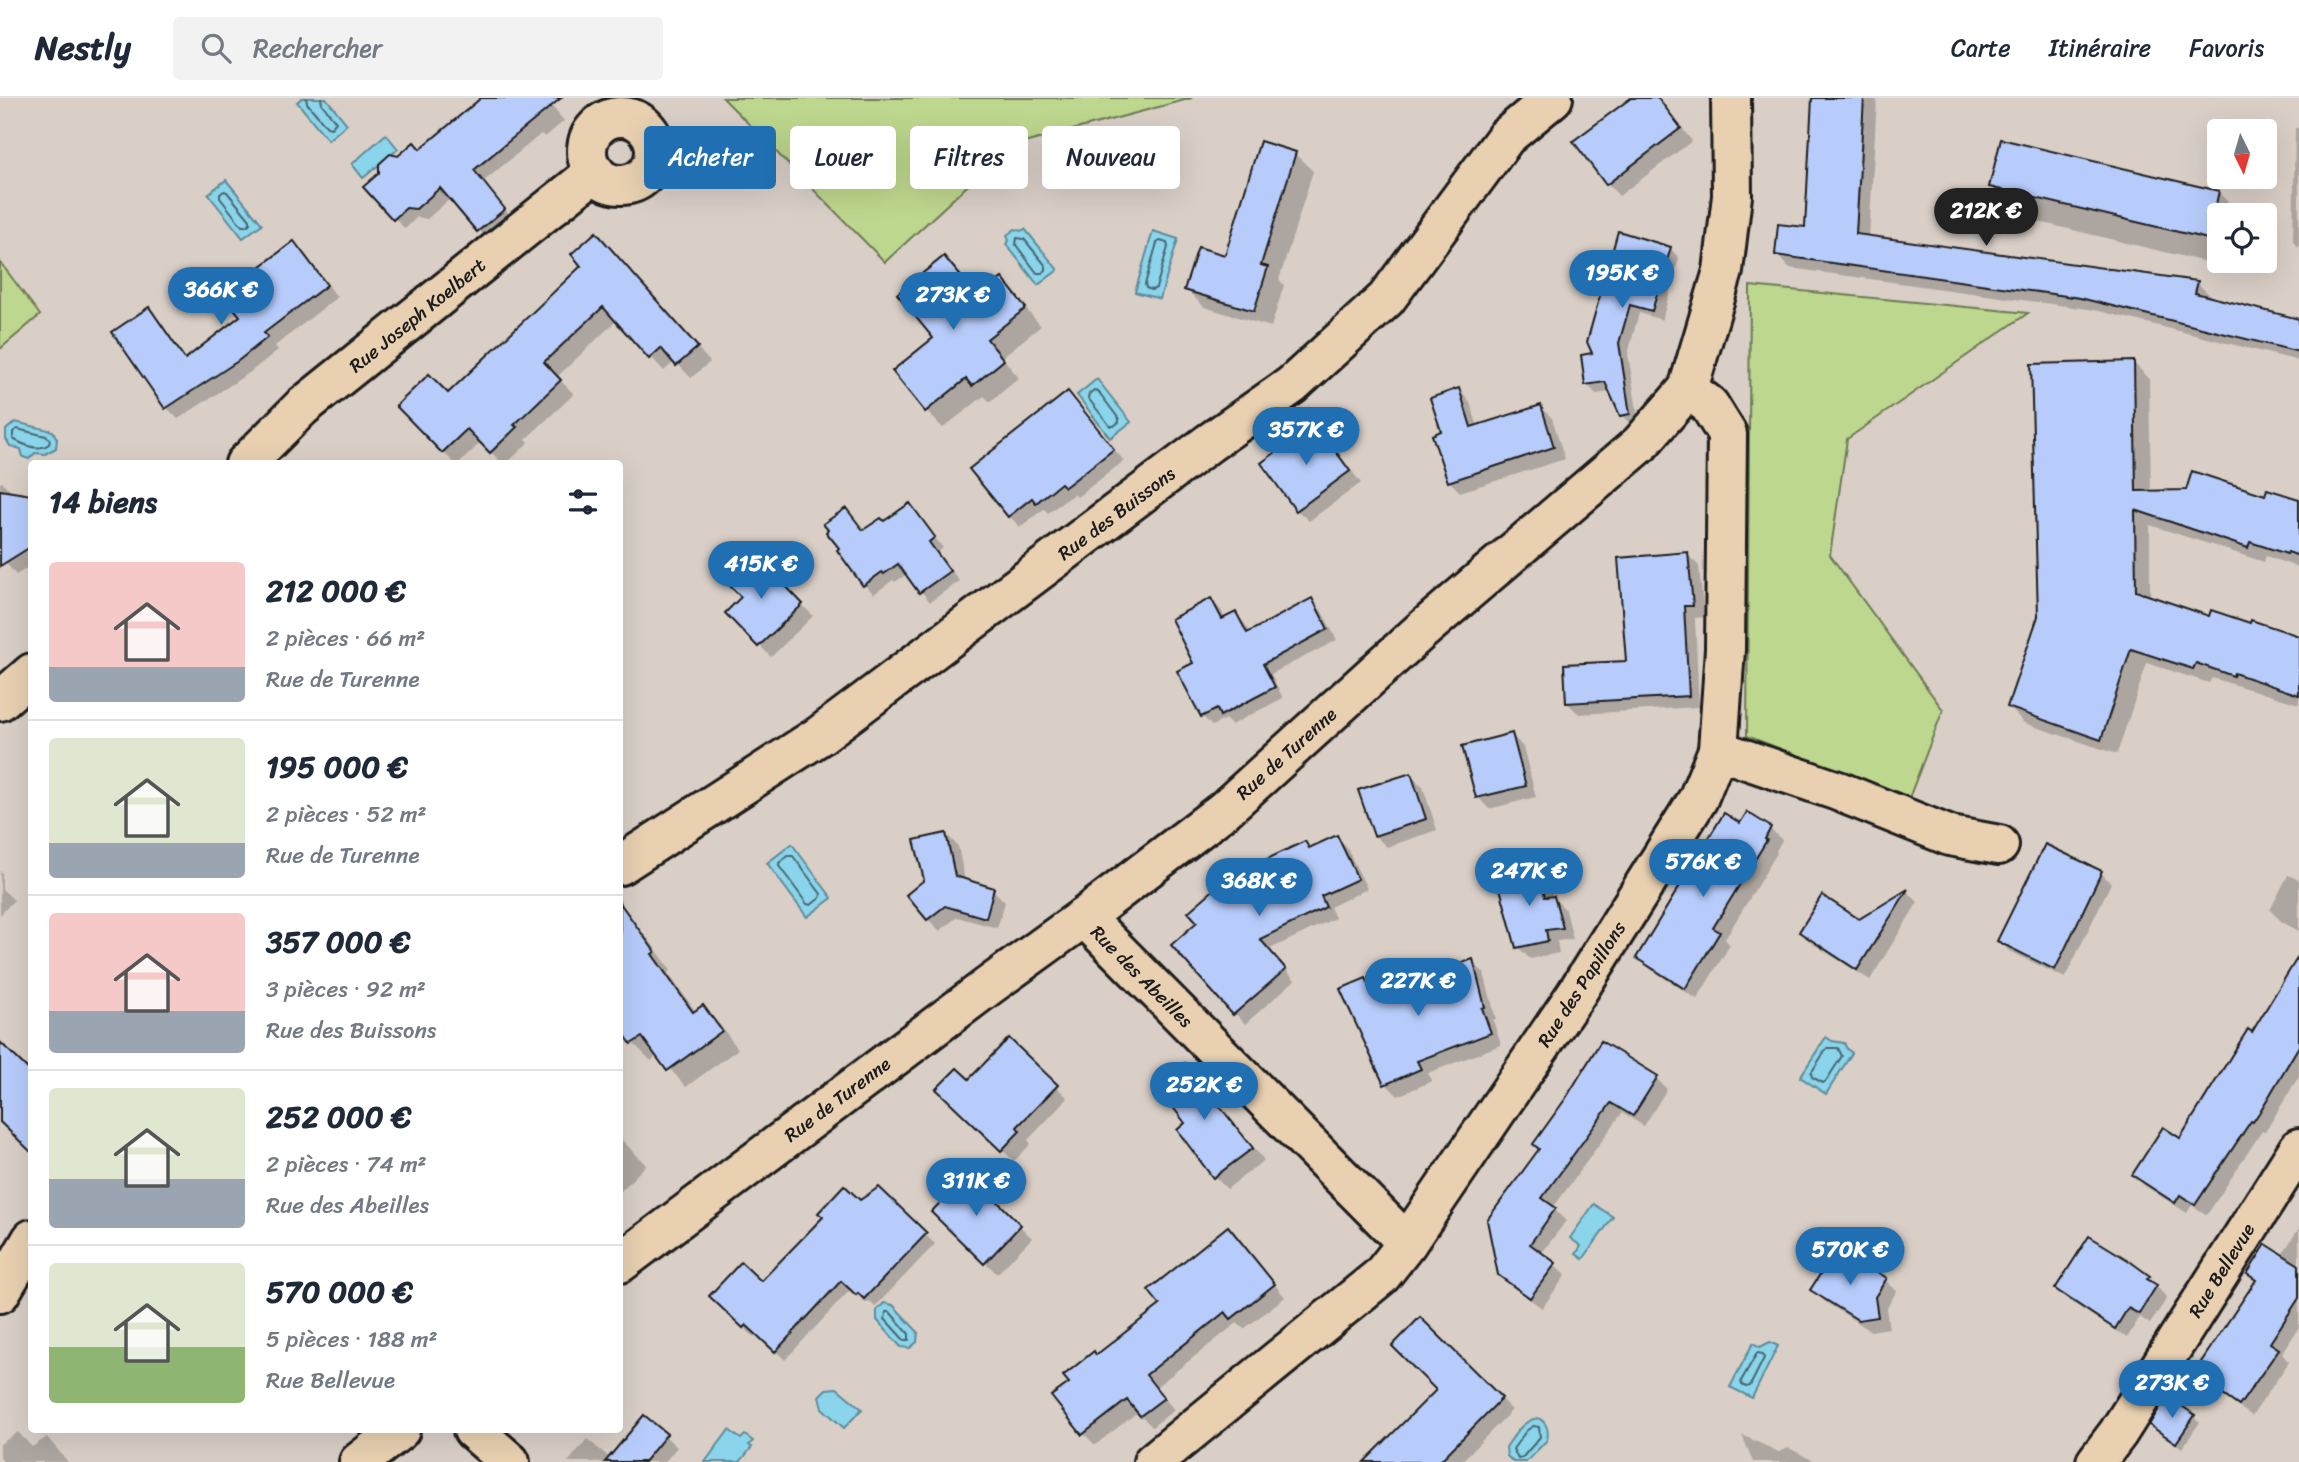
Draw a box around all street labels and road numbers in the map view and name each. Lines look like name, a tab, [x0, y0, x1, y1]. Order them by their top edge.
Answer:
street label: Rue Joseph Koelbert	[341, 249, 493, 381]
street label: Rue des Buissons	[1050, 458, 1183, 569]
street label: Rue de Turenne	[1228, 699, 1345, 808]
street label: Rue des Papillons	[1528, 914, 1635, 1054]
street label: Rue des Abeilles	[1082, 917, 1201, 1036]
street label: Rue de Turenne	[777, 1048, 898, 1151]
street label: Rue Bellevue	[2179, 1216, 2264, 1324]

